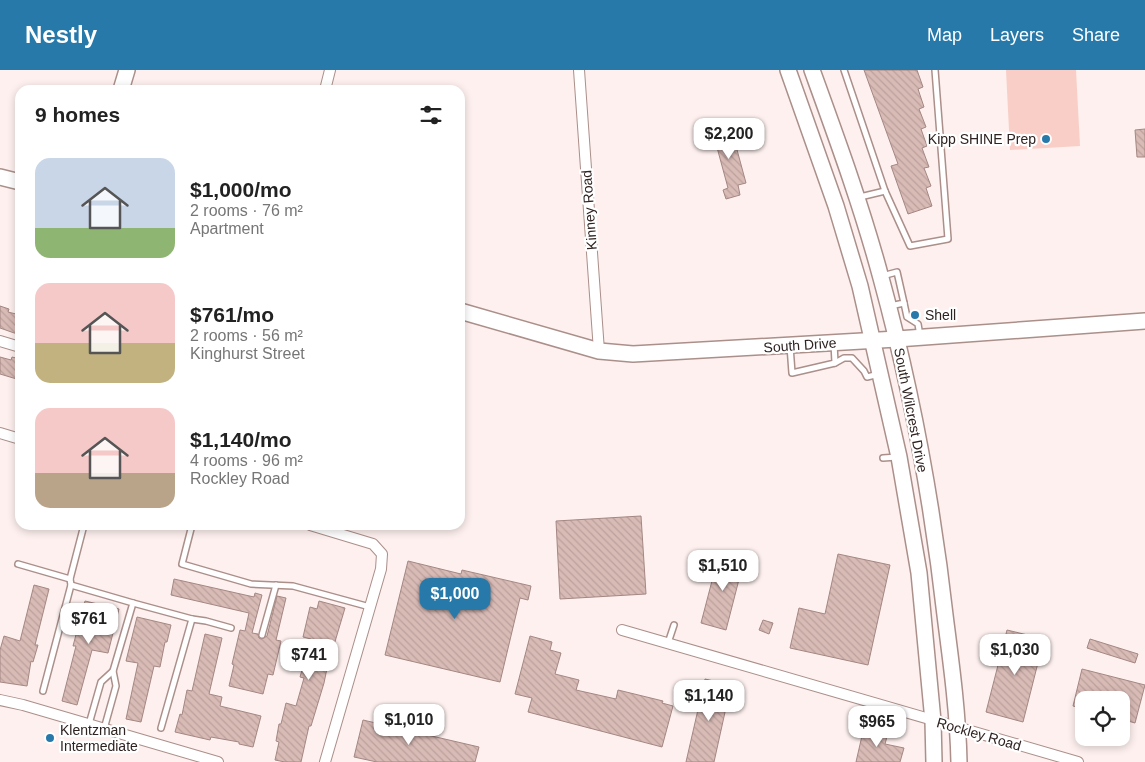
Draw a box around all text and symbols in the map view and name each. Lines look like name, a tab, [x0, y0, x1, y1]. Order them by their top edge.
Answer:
text: Nestly	[25, 21, 97, 48]
text: Map	[927, 25, 962, 45]
text: Layers	[990, 25, 1044, 45]
text: Share	[1072, 25, 1120, 45]
icon: filters	[417, 101, 445, 129]
text: 9 homes	[35, 103, 120, 126]
pin: $2,200	[688, 118, 770, 160]
text: $2,200	[705, 125, 753, 142]
place label: Kipp SHINE Prep	[928, 131, 1036, 147]
marker: Kipp SHINE Prep	[1040, 133, 1052, 145]
street label: Kinney Road	[578, 169, 600, 251]
icon: home	[75, 178, 135, 238]
text: $1,000/mo	[190, 178, 292, 201]
text: 2 rooms · 76 m²	[190, 202, 303, 219]
text: Apartment	[190, 220, 264, 237]
icon: home	[75, 303, 135, 363]
text: $761/mo	[190, 303, 274, 326]
place label: Shell	[925, 307, 956, 323]
marker: Shell	[909, 309, 921, 321]
text: 2 rooms · 56 m²	[190, 327, 303, 344]
street label: South Drive	[763, 334, 837, 356]
text: Kinghurst Street	[190, 345, 305, 362]
street label: South Wilcrest Drive	[891, 346, 931, 474]
icon: home	[75, 428, 135, 488]
text: $1,140/mo	[190, 428, 292, 451]
text: 4 rooms · 96 m²	[190, 452, 303, 469]
text: Rockley Road	[190, 470, 290, 487]
pin: $1,510	[682, 550, 764, 592]
text: $1,510	[699, 557, 747, 574]
pin: $1,000	[414, 578, 496, 620]
text: $1,000	[431, 585, 479, 602]
pin: $761	[59, 602, 119, 645]
text: $761	[71, 610, 107, 627]
pin: $1,030	[974, 634, 1056, 676]
pin: $741	[279, 638, 339, 681]
text: $1,030	[991, 641, 1039, 658]
text: $741	[291, 646, 327, 663]
pin: $1,140	[668, 680, 750, 722]
text: $1,140	[685, 687, 733, 704]
map controls	[1075, 691, 1130, 746]
button: locate	[1075, 691, 1130, 746]
pin: $1,010	[368, 704, 450, 746]
pin: $965	[847, 706, 907, 748]
text: $1,010	[385, 711, 433, 728]
text: $965	[859, 713, 895, 730]
street label: Rockley Road	[935, 714, 1023, 754]
place label: Klentzman Intermediate	[60, 722, 138, 754]
marker: Klentzman Intermediate	[44, 732, 56, 744]

